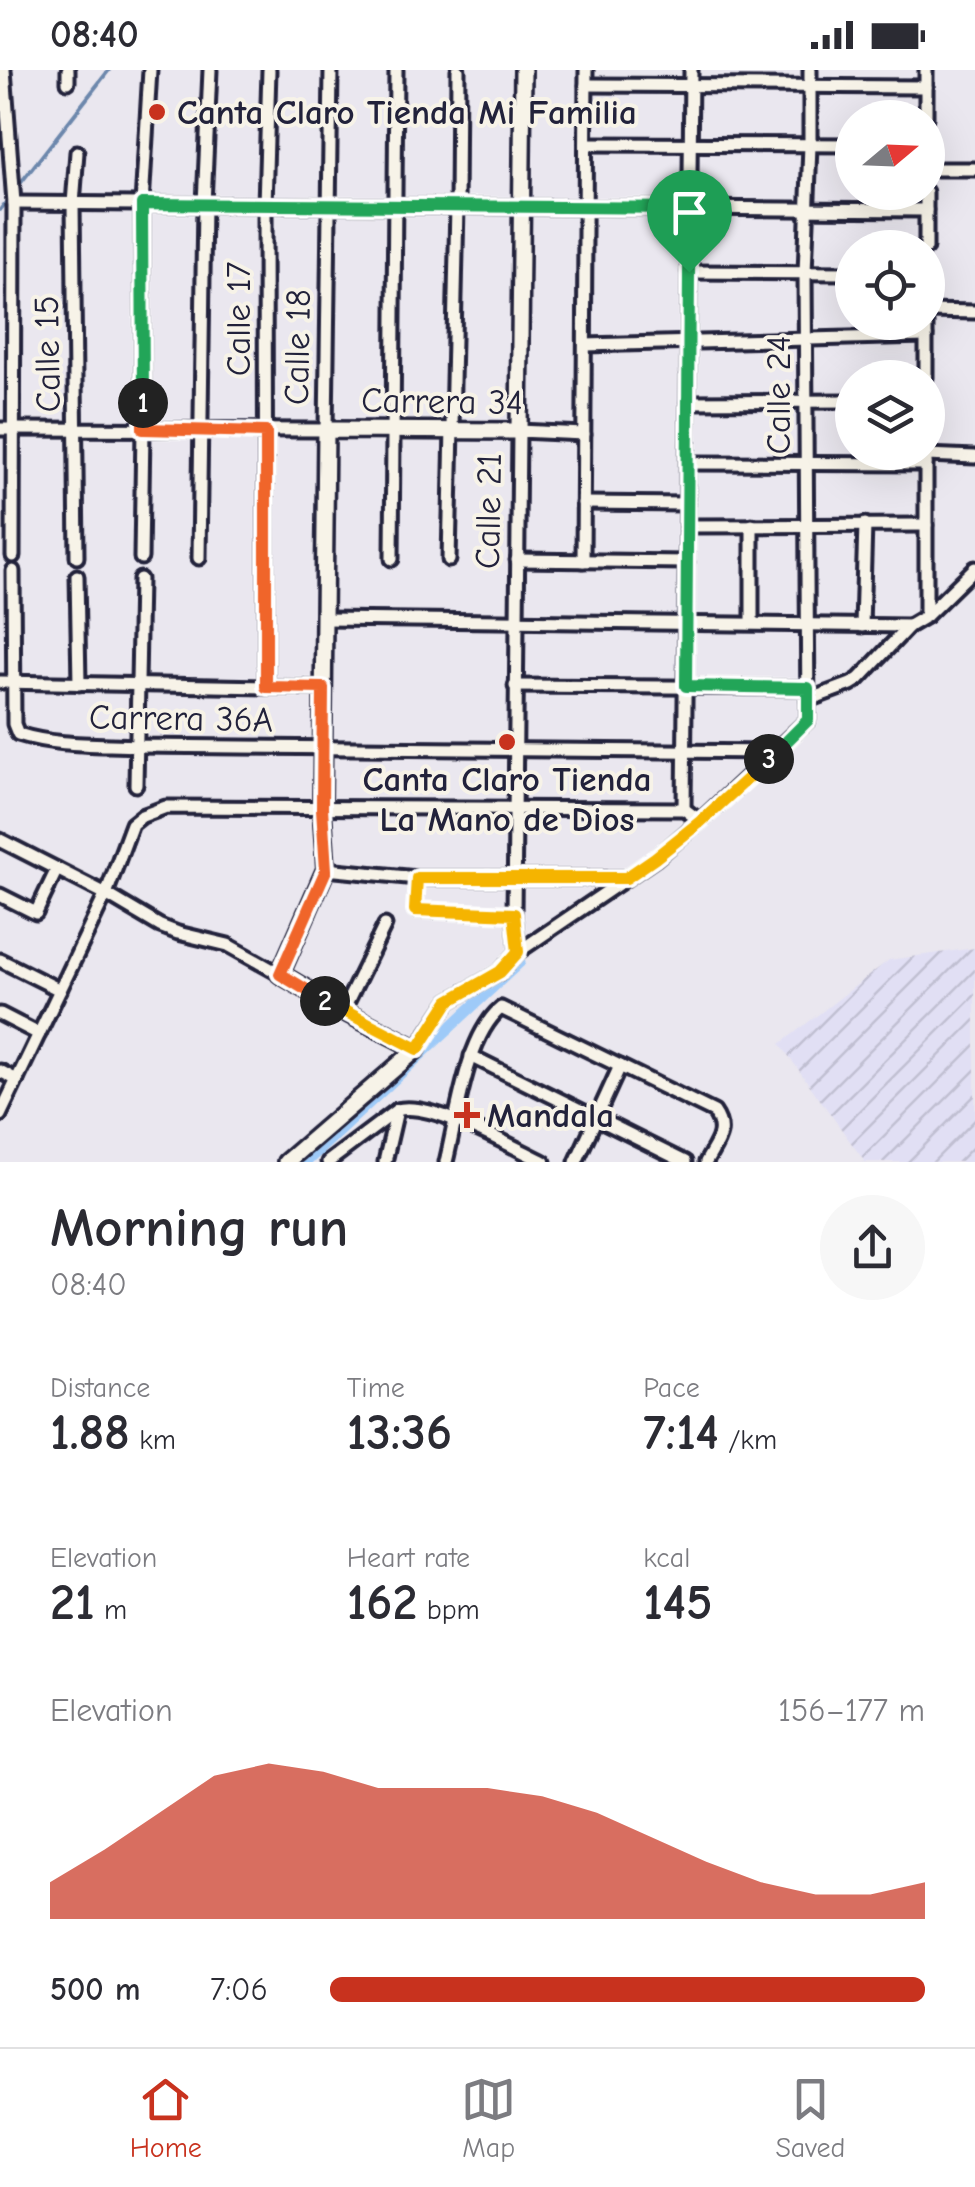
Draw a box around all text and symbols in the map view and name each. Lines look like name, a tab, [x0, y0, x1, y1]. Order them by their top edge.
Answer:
text: 08:40	[50, 13, 139, 57]
place label: Canta Claro Tienda Mi Familia	[177, 92, 637, 133]
north arrow	[835, 100, 945, 210]
map controls	[835, 100, 945, 470]
marker: Canta Claro Tienda Mi Familia	[146, 101, 168, 123]
pin	[647, 170, 732, 273]
icon: arrive	[662, 185, 717, 240]
button: locate	[835, 230, 945, 340]
street label: Calle 17	[218, 262, 259, 376]
street label: Calle 18	[276, 289, 319, 405]
street label: Calle 15	[26, 295, 69, 413]
street label: Calle 24	[758, 335, 799, 455]
button: layers	[835, 360, 945, 470]
pin: 1	[118, 378, 168, 428]
street label: Carrera 34	[361, 380, 523, 423]
text: 1	[137, 387, 149, 419]
street label: Calle 21	[467, 453, 510, 569]
street label: Carrera 36A	[89, 696, 273, 741]
marker: Canta Claro Tienda La Mano de Dios	[496, 731, 518, 753]
pin: 3	[744, 734, 794, 784]
text: 3	[762, 743, 776, 775]
place label: Canta Claro Tienda La Mano de Dios	[362, 759, 652, 840]
pin: 2	[300, 976, 350, 1026]
text: 2	[318, 985, 332, 1017]
place label: Mandala	[487, 1095, 614, 1136]
marker: Mandala	[456, 1104, 478, 1126]
button: share	[820, 1195, 925, 1300]
text: Morning run	[50, 1196, 348, 1260]
text: 08:40	[50, 1266, 127, 1303]
text: Distance	[50, 1372, 150, 1404]
text: Time	[347, 1372, 405, 1404]
text: Pace	[643, 1372, 700, 1404]
text: 1.88	[50, 1404, 130, 1462]
text: 13:36	[347, 1404, 452, 1462]
text: 7:14	[643, 1404, 719, 1462]
text: km	[130, 1424, 176, 1456]
text: /km	[719, 1424, 777, 1456]
text: Elevation	[50, 1542, 157, 1574]
text: Heart rate	[347, 1542, 470, 1574]
text: kcal	[643, 1542, 690, 1574]
text: 21	[50, 1574, 95, 1632]
text: 162	[347, 1574, 417, 1632]
text: 145	[643, 1574, 712, 1632]
text: m	[95, 1594, 127, 1626]
text: bpm	[417, 1594, 480, 1626]
text: Elevation	[50, 1692, 173, 1729]
text: 156–177 m	[778, 1692, 925, 1729]
text: 500 m	[50, 1971, 140, 2008]
text: 7:06	[210, 1971, 268, 2008]
tab: Home	[130, 2072, 202, 2164]
tab: Map	[461, 2072, 516, 2164]
tab: Saved	[775, 2072, 845, 2164]

